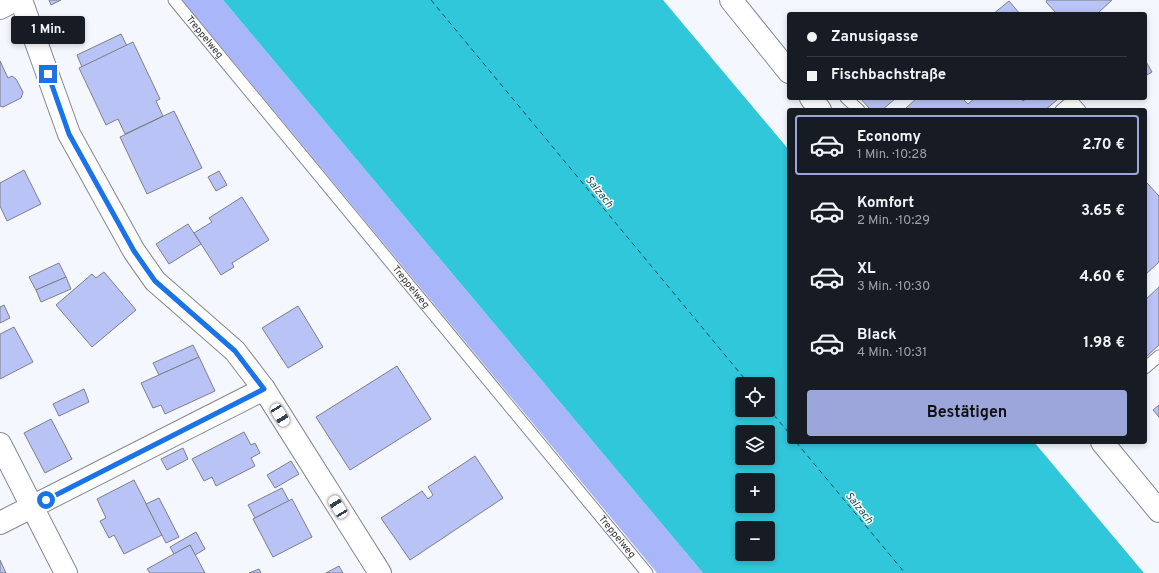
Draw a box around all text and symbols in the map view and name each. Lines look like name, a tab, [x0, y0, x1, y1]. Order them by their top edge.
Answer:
street label: Treppelweg	[183, 13, 226, 61]
callout: 1 Min.	[11, 16, 85, 44]
text: 1 Min.	[31, 22, 65, 38]
text: Zanusigasse	[831, 28, 918, 47]
route end	[39, 65, 57, 83]
text: Fischbachstraße	[831, 66, 946, 85]
icon: car	[809, 127, 845, 163]
text: Economy	[857, 128, 921, 147]
text: 2.70 €	[1082, 136, 1125, 155]
text: 1 Min. · 10:28	[857, 147, 927, 163]
water label: Salzach	[582, 173, 616, 211]
icon: car	[809, 193, 845, 229]
text: Komfort	[857, 194, 914, 213]
text: 3.65 €	[1081, 202, 1125, 221]
text: 2 Min. · 10:29	[857, 213, 930, 229]
icon: car	[809, 259, 845, 295]
text: XL	[857, 260, 875, 279]
street label: Treppelweg	[389, 263, 432, 311]
text: 4.60 €	[1079, 268, 1125, 287]
text: 3 Min. · 10:30	[857, 279, 930, 295]
icon: car	[809, 325, 845, 361]
text: Black	[857, 326, 897, 345]
text: 1.98 €	[1083, 334, 1125, 353]
text: 4 Min. · 10:31	[857, 345, 927, 361]
map controls	[735, 377, 775, 561]
button: locate	[735, 377, 775, 417]
button: Bestätigen	[807, 390, 1127, 436]
car	[269, 402, 291, 428]
button: layers	[735, 425, 775, 465]
button: +	[735, 473, 775, 513]
water label: Salzach	[842, 489, 876, 527]
route start	[37, 491, 55, 509]
car	[327, 494, 349, 520]
street label: Treppelweg	[596, 513, 639, 561]
button: −	[735, 521, 775, 561]

